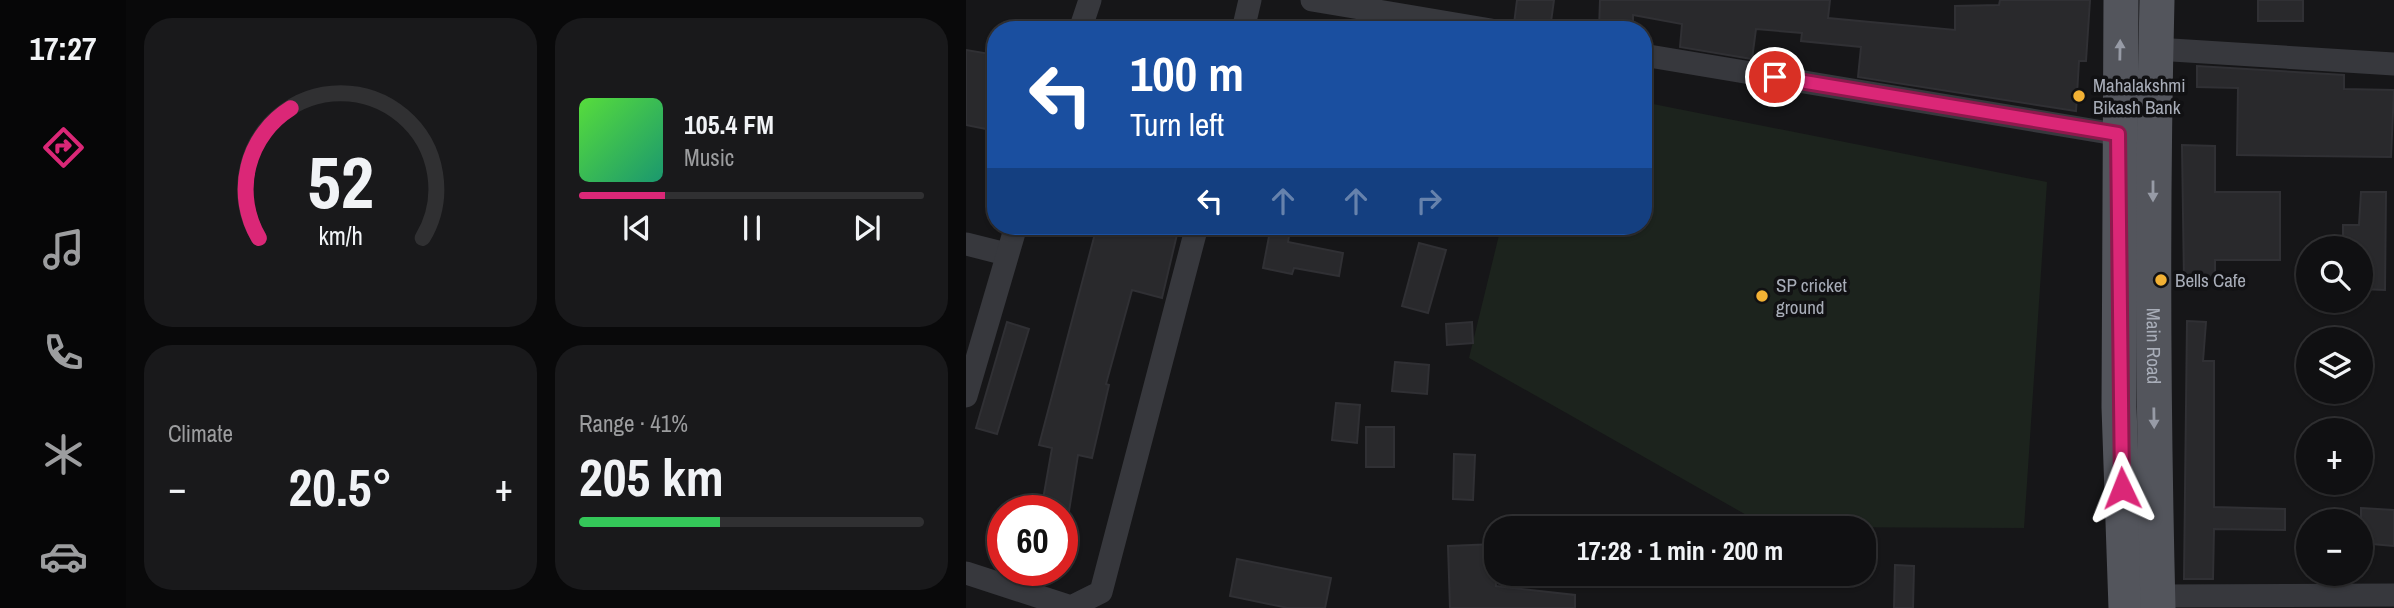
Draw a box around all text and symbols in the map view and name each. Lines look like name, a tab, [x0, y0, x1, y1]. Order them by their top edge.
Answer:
text: 17:27	[29, 27, 97, 70]
one-way arrow	[2115, 39, 2126, 61]
text: 100 m	[1130, 40, 1244, 106]
pin	[1745, 47, 1805, 107]
icon: left	[1015, 49, 1106, 140]
icon: arrive	[1756, 58, 1794, 96]
place label: Mahalakshmi Bikash Bank	[2093, 72, 2186, 120]
marker: Mahalakshmi Bikash Bank	[2071, 88, 2087, 104]
text: Turn left	[1130, 103, 1224, 146]
text: 105.4 FM	[684, 107, 774, 142]
icon: directions	[39, 123, 88, 172]
text: 52	[307, 134, 374, 232]
text: Music	[684, 142, 734, 173]
one-way arrow	[2147, 180, 2159, 202]
icon: left	[1191, 182, 1229, 220]
icon: ahead	[1264, 182, 1302, 220]
icon: ahead	[1337, 182, 1375, 220]
icon: right	[1410, 182, 1448, 220]
icon: previous	[618, 209, 656, 247]
icon: pause	[733, 209, 771, 247]
icon: next	[848, 209, 886, 247]
text: km/h	[318, 219, 363, 253]
icon: music	[39, 225, 88, 274]
map controls	[2296, 236, 2373, 586]
button: search	[2296, 236, 2373, 313]
place label: Bells Cafe	[2175, 267, 2246, 293]
place label: SP cricket ground	[1776, 272, 1847, 320]
marker: Bells Cafe	[2153, 272, 2169, 288]
marker: SP cricket ground	[1754, 288, 1770, 304]
street label: Main Road	[2141, 308, 2167, 384]
button: layers	[2296, 327, 2373, 404]
icon: phone	[39, 328, 88, 377]
one-way arrow	[2148, 407, 2160, 429]
text: Range · 41%	[579, 408, 688, 439]
text: Climate	[168, 418, 233, 449]
button: +	[2296, 418, 2373, 495]
icon: climate	[39, 430, 88, 479]
text: 205 km	[579, 442, 724, 512]
position arrow	[2085, 451, 2159, 525]
text: 20.5°	[289, 452, 392, 522]
text: −	[168, 462, 186, 513]
text: +	[495, 462, 513, 513]
speed limit sign: 60	[987, 495, 1078, 586]
button: −	[2296, 509, 2373, 586]
icon: car	[39, 532, 88, 581]
text: 17:28 · 1 min · 200 m	[1577, 533, 1783, 568]

